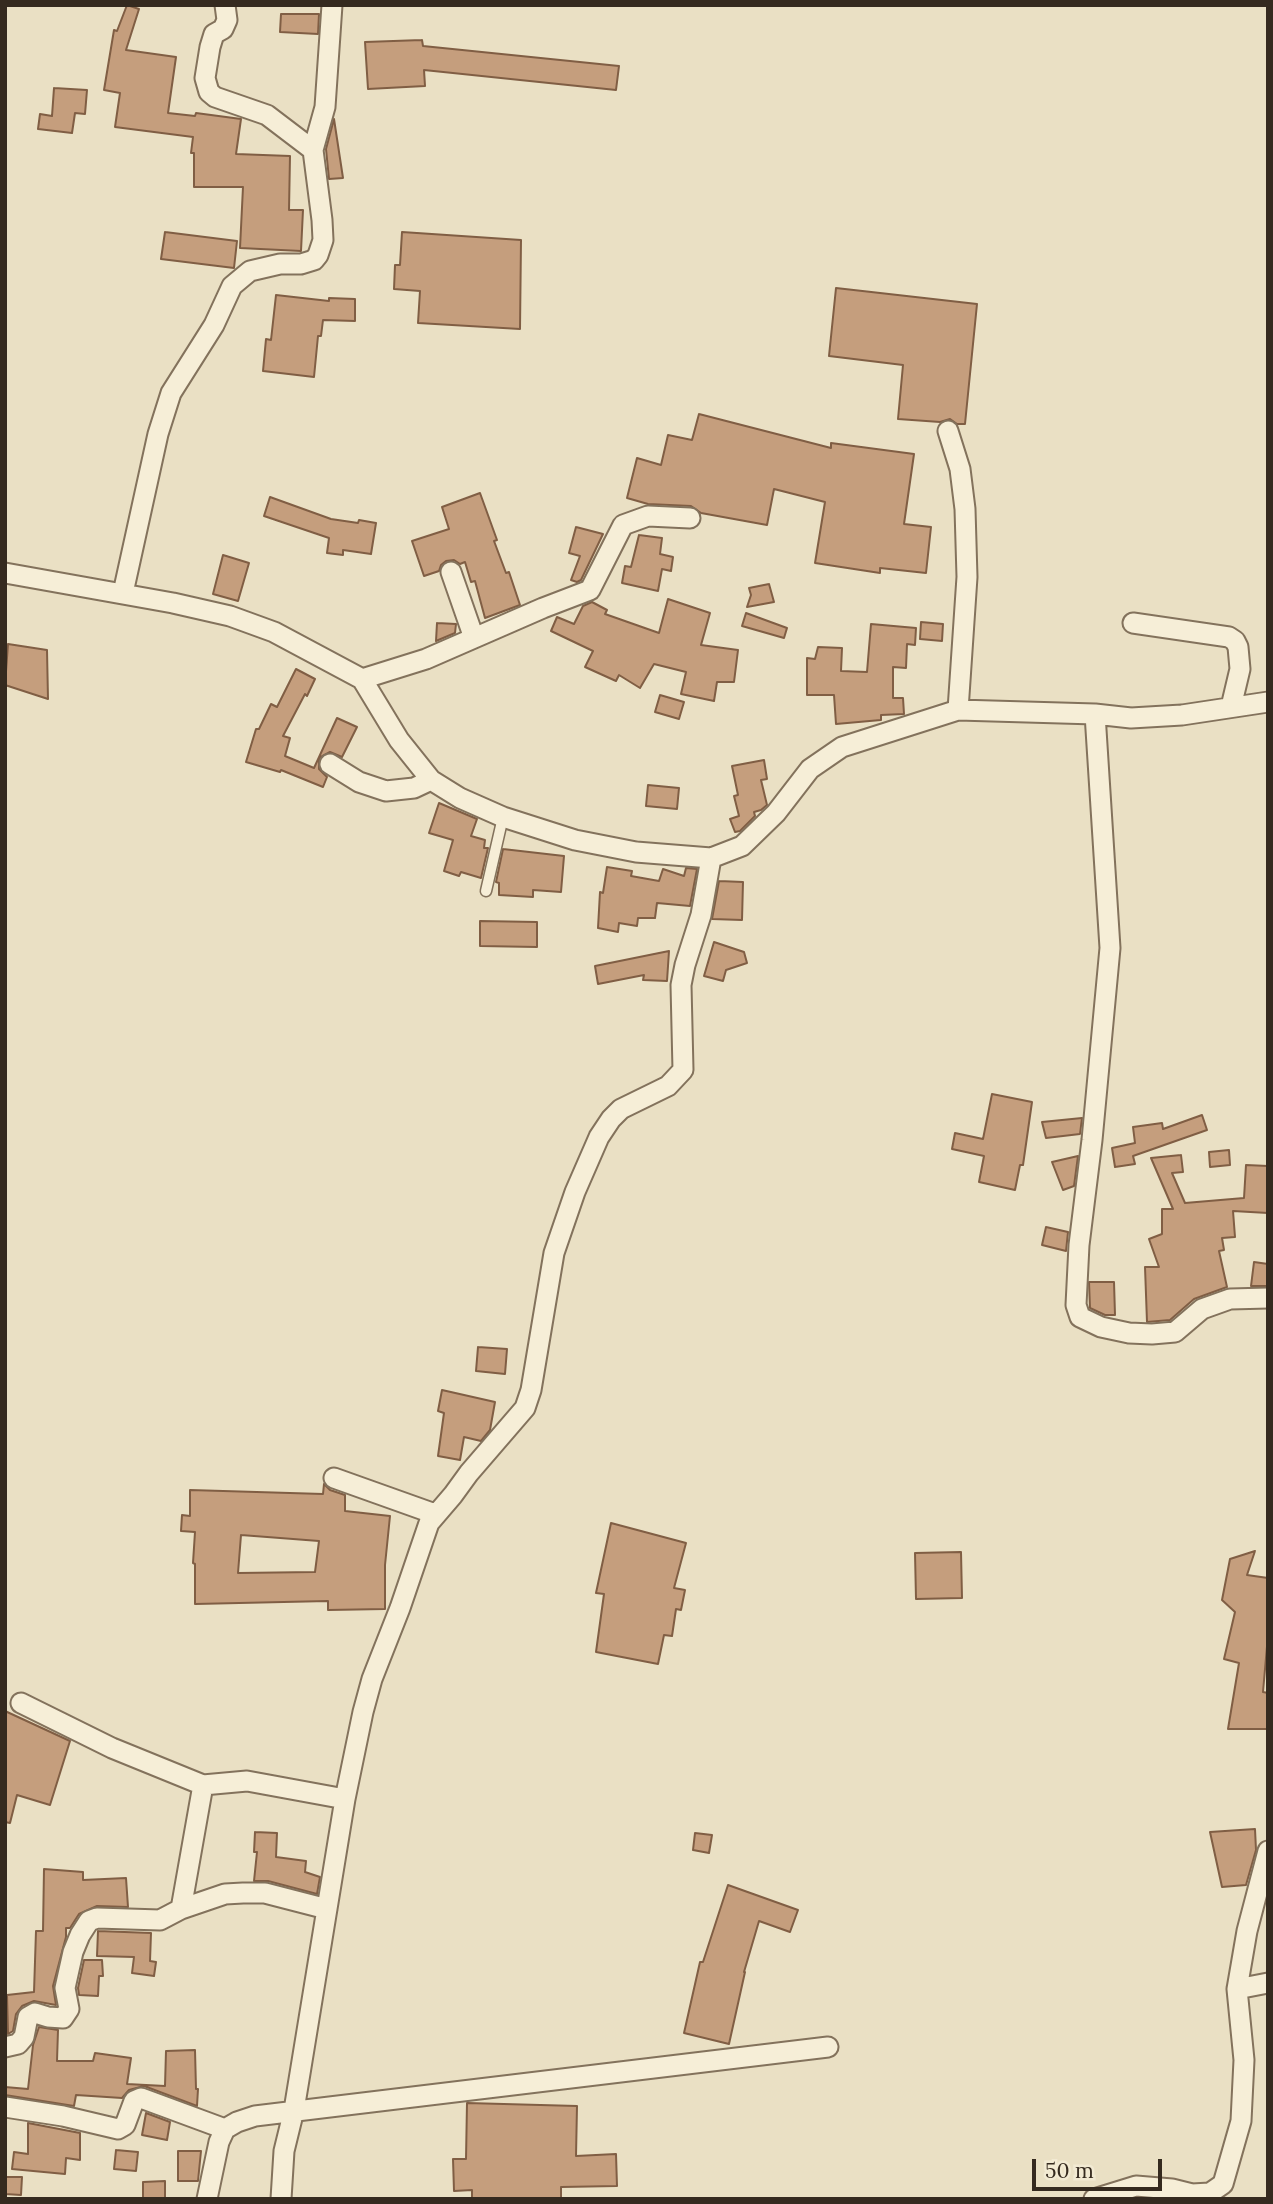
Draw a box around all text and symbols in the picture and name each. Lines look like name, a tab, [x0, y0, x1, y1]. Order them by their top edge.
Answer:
scale bar	[1035, 2144, 1164, 2188]
text: 50 m	[1045, 2157, 1094, 2184]

